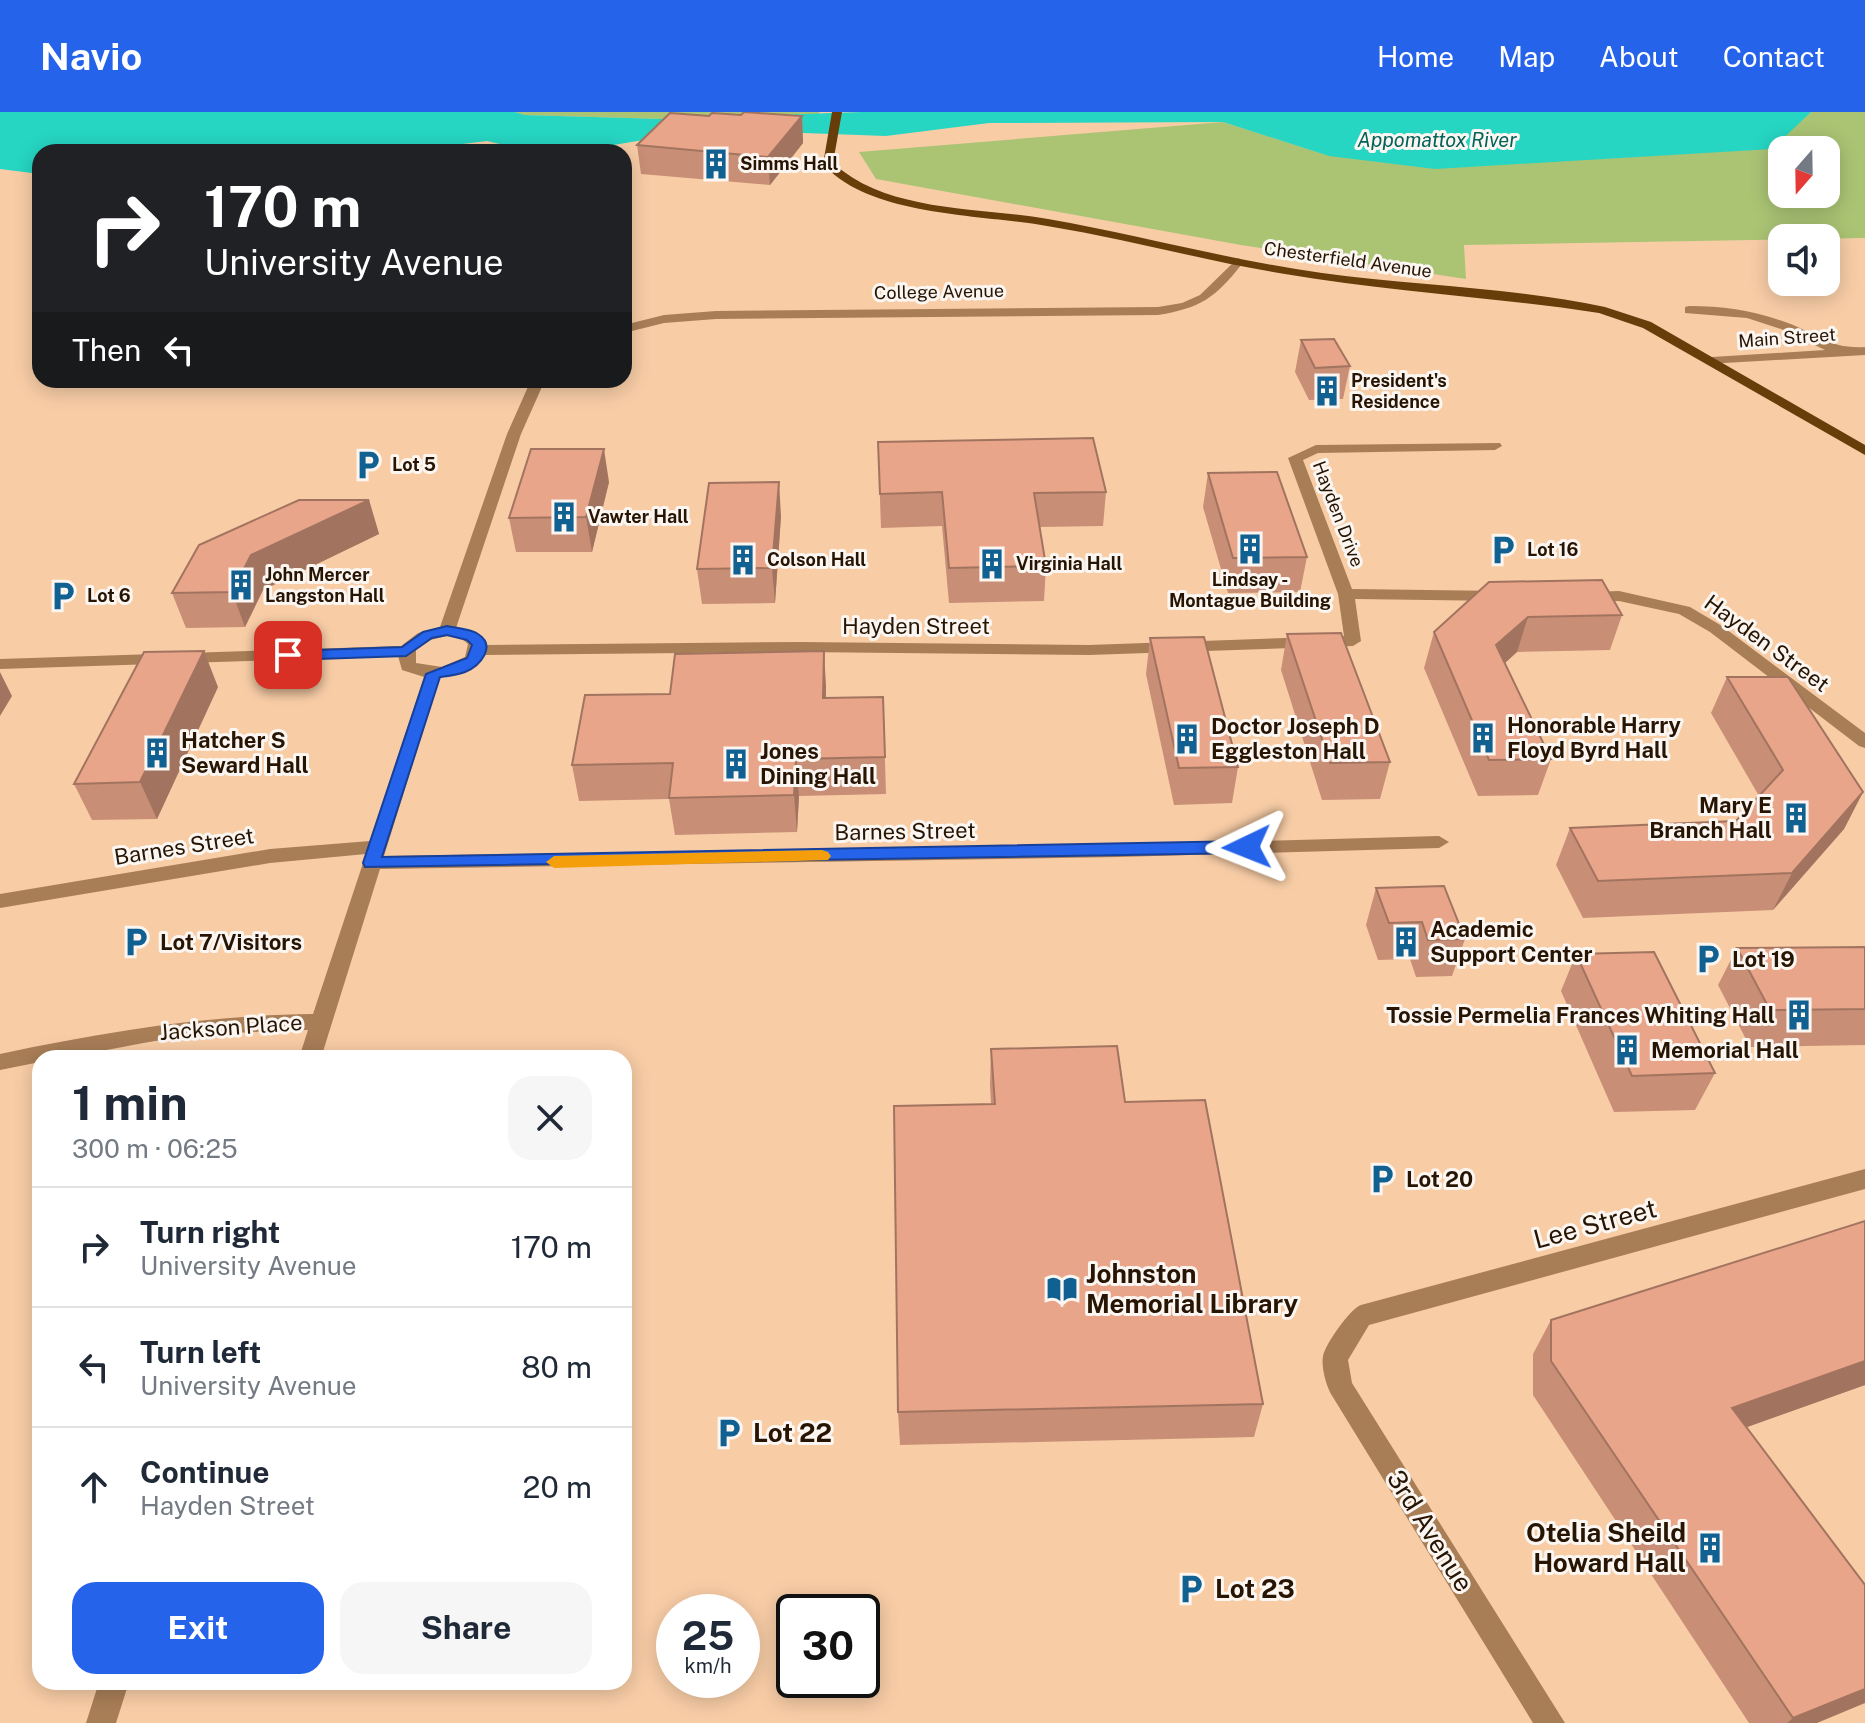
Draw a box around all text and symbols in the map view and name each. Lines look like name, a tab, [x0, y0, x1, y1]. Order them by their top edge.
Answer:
text: Navio	[40, 34, 142, 79]
text: Home	[1377, 40, 1454, 73]
text: Map	[1498, 40, 1555, 73]
text: About	[1599, 40, 1679, 73]
text: Contact	[1723, 40, 1825, 73]
water label: Appomattox River	[1357, 128, 1517, 152]
north arrow	[1768, 136, 1840, 208]
map controls	[1768, 136, 1840, 296]
building icon: Simms Hall	[699, 147, 733, 181]
place label: Simms Hall	[740, 153, 839, 174]
text: 170 m	[204, 174, 361, 240]
icon: right	[72, 176, 176, 280]
button: sound	[1768, 224, 1840, 296]
street label: Chesterfield Avenue	[1263, 237, 1433, 282]
text: University Avenue	[204, 241, 504, 283]
street label: College Avenue	[874, 280, 1004, 303]
street label: Main Street	[1737, 324, 1836, 351]
icon: left	[157, 328, 201, 372]
text: Then	[72, 332, 141, 368]
place label: President's Residence	[1351, 370, 1447, 412]
building icon: President's Residence	[1310, 374, 1344, 408]
parking icon: Lot 5	[351, 448, 385, 482]
place label: Lot 5	[392, 454, 436, 475]
street label: Hayden Drive	[1309, 458, 1368, 570]
building icon: Vawter Hall	[547, 500, 581, 534]
place label: Vawter Hall	[588, 506, 689, 527]
building icon: Lindsay - Montague Building	[1233, 532, 1267, 566]
parking icon: Lot 16	[1486, 533, 1520, 567]
place label: Lot 16	[1527, 539, 1579, 560]
building icon: Colson Hall	[726, 543, 760, 577]
building icon: Virginia Hall	[975, 547, 1009, 581]
place label: Colson Hall	[767, 549, 866, 570]
place label: Virginia Hall	[1016, 553, 1122, 574]
place label: John Mercer Langston Hall	[265, 564, 385, 606]
building icon: John Mercer Langston Hall	[224, 568, 258, 602]
place label: Lindsay - Montague Building	[1169, 569, 1331, 611]
parking icon: Lot 6	[46, 579, 80, 613]
place label: Lot 6	[87, 585, 131, 606]
street label: Hayden Street	[1699, 589, 1835, 697]
street label: Hayden Street	[842, 613, 990, 639]
pin	[254, 621, 322, 689]
icon: arrive	[266, 633, 310, 677]
place label: Honorable Harry Floyd Byrd Hall	[1507, 712, 1682, 763]
place label: Doctor Joseph D Eggleston Hall	[1211, 713, 1380, 764]
building icon: Honorable Harry Floyd Byrd Hall	[1466, 721, 1500, 755]
building icon: Doctor Joseph D Eggleston Hall	[1170, 722, 1204, 756]
place label: Hatcher S Seward Hall	[181, 727, 309, 778]
building icon: Hatcher S Seward Hall	[140, 736, 174, 770]
place label: Jones Dining Hall	[760, 738, 876, 789]
building icon: Jones Dining Hall	[719, 747, 753, 781]
place label: Mary E Branch Hall	[1649, 792, 1772, 843]
building icon: Mary E Branch Hall	[1779, 801, 1813, 835]
position arrow	[1205, 805, 1289, 889]
street label: Barnes Street	[834, 817, 976, 845]
street label: Barnes Street	[112, 822, 256, 870]
place label: Academic Support Center	[1430, 916, 1593, 967]
parking icon: Lot 7/Visitors	[119, 925, 153, 959]
building icon: Academic Support Center	[1389, 925, 1423, 959]
place label: Lot 7/Visitors	[160, 929, 302, 955]
parking icon: Lot 19	[1691, 942, 1725, 976]
place label: Lot 19	[1732, 946, 1795, 972]
building icon: Tossie Permelia Frances Whiting Hall	[1782, 998, 1816, 1032]
place label: Tossie Permelia Frances Whiting Hall	[1386, 1002, 1775, 1028]
street label: Jackson Place	[159, 1009, 303, 1045]
building icon: Memorial Hall	[1610, 1033, 1644, 1067]
place label: Memorial Hall	[1651, 1037, 1799, 1063]
text: 1 min	[72, 1074, 188, 1131]
button: close	[508, 1076, 592, 1160]
text: 300 m · 06:25	[72, 1133, 238, 1164]
parking icon: Lot 20	[1365, 1162, 1399, 1196]
place label: Lot 20	[1406, 1166, 1473, 1192]
street label: Lee Street	[1530, 1192, 1660, 1255]
text: Turn right	[140, 1214, 280, 1250]
icon: right	[72, 1225, 116, 1269]
text: 170 m	[511, 1229, 592, 1265]
text: University Avenue	[140, 1250, 356, 1281]
place label: Johnston Memorial Library	[1086, 1258, 1299, 1319]
library icon: Johnston Memorial Library	[1045, 1272, 1079, 1306]
text: Turn left	[140, 1334, 261, 1370]
icon: left	[72, 1345, 116, 1389]
text: 80 m	[521, 1349, 592, 1385]
text: University Avenue	[140, 1370, 356, 1401]
parking icon: Lot 22	[712, 1416, 746, 1450]
place label: Lot 22	[753, 1417, 832, 1448]
text: Continue	[140, 1454, 270, 1490]
street label: 3rd Avenue	[1381, 1464, 1480, 1597]
icon: ahead	[72, 1465, 116, 1509]
text: 20 m	[523, 1469, 592, 1505]
text: Hayden Street	[140, 1490, 315, 1521]
place label: Otelia Sheild Howard Hall	[1526, 1517, 1686, 1578]
building icon: Otelia Sheild Howard Hall	[1693, 1531, 1727, 1565]
parking icon: Lot 23	[1174, 1572, 1208, 1606]
place label: Lot 23	[1215, 1573, 1295, 1604]
button: Exit	[72, 1582, 324, 1674]
button: Share	[340, 1582, 592, 1674]
speed limit sign: 30	[776, 1594, 880, 1698]
text: 25	[682, 1612, 734, 1659]
text: km/h	[684, 1654, 732, 1678]

